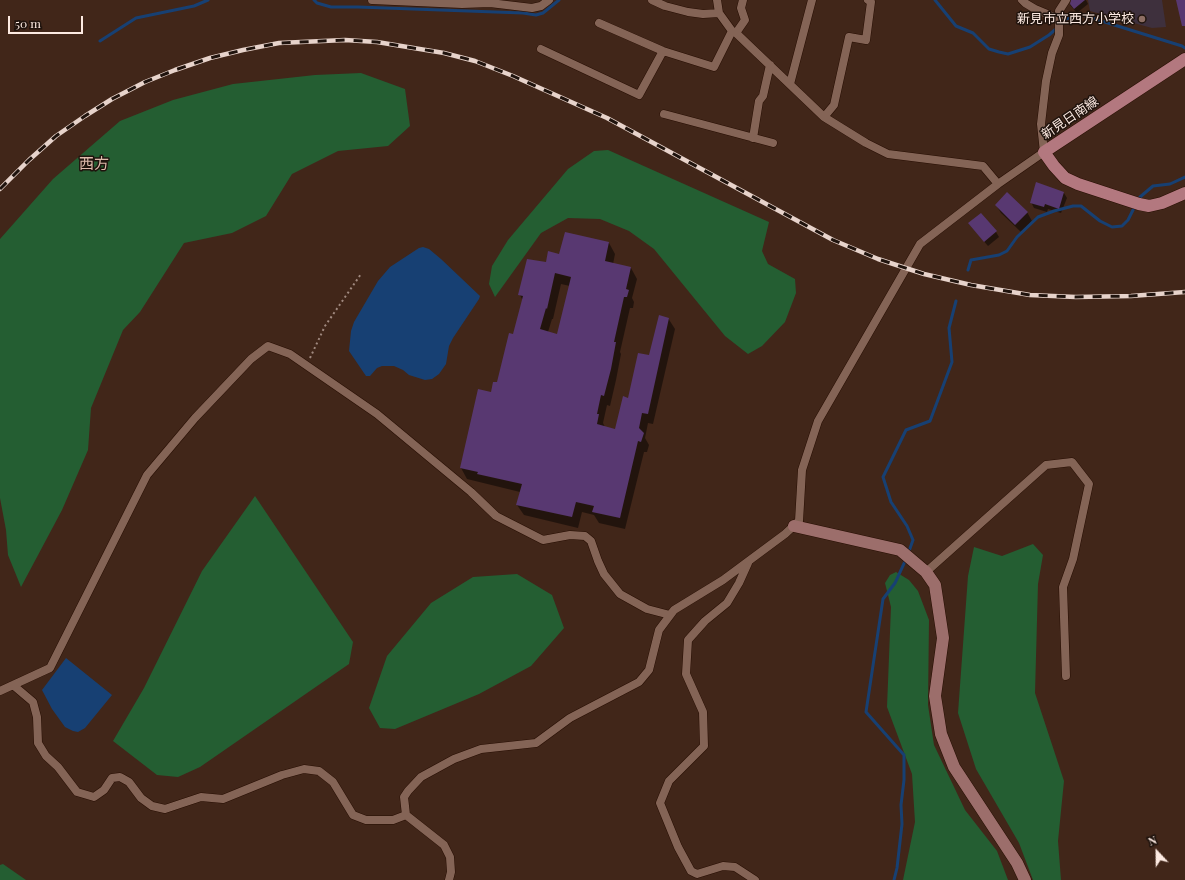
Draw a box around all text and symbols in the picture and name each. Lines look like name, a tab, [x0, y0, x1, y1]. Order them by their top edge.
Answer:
scale bar	[10, 8, 85, 34]
place label: 新見市立西方小学校	[1017, 11, 1134, 27]
marker: 新見市立西方小学校	[1137, 14, 1147, 24]
text: 50 m	[15, 15, 41, 31]
street label: 新見日南線	[1039, 93, 1101, 143]
district label: 西方	[79, 155, 109, 173]
north arrow	[1137, 832, 1177, 872]
text: N	[1146, 832, 1159, 849]

